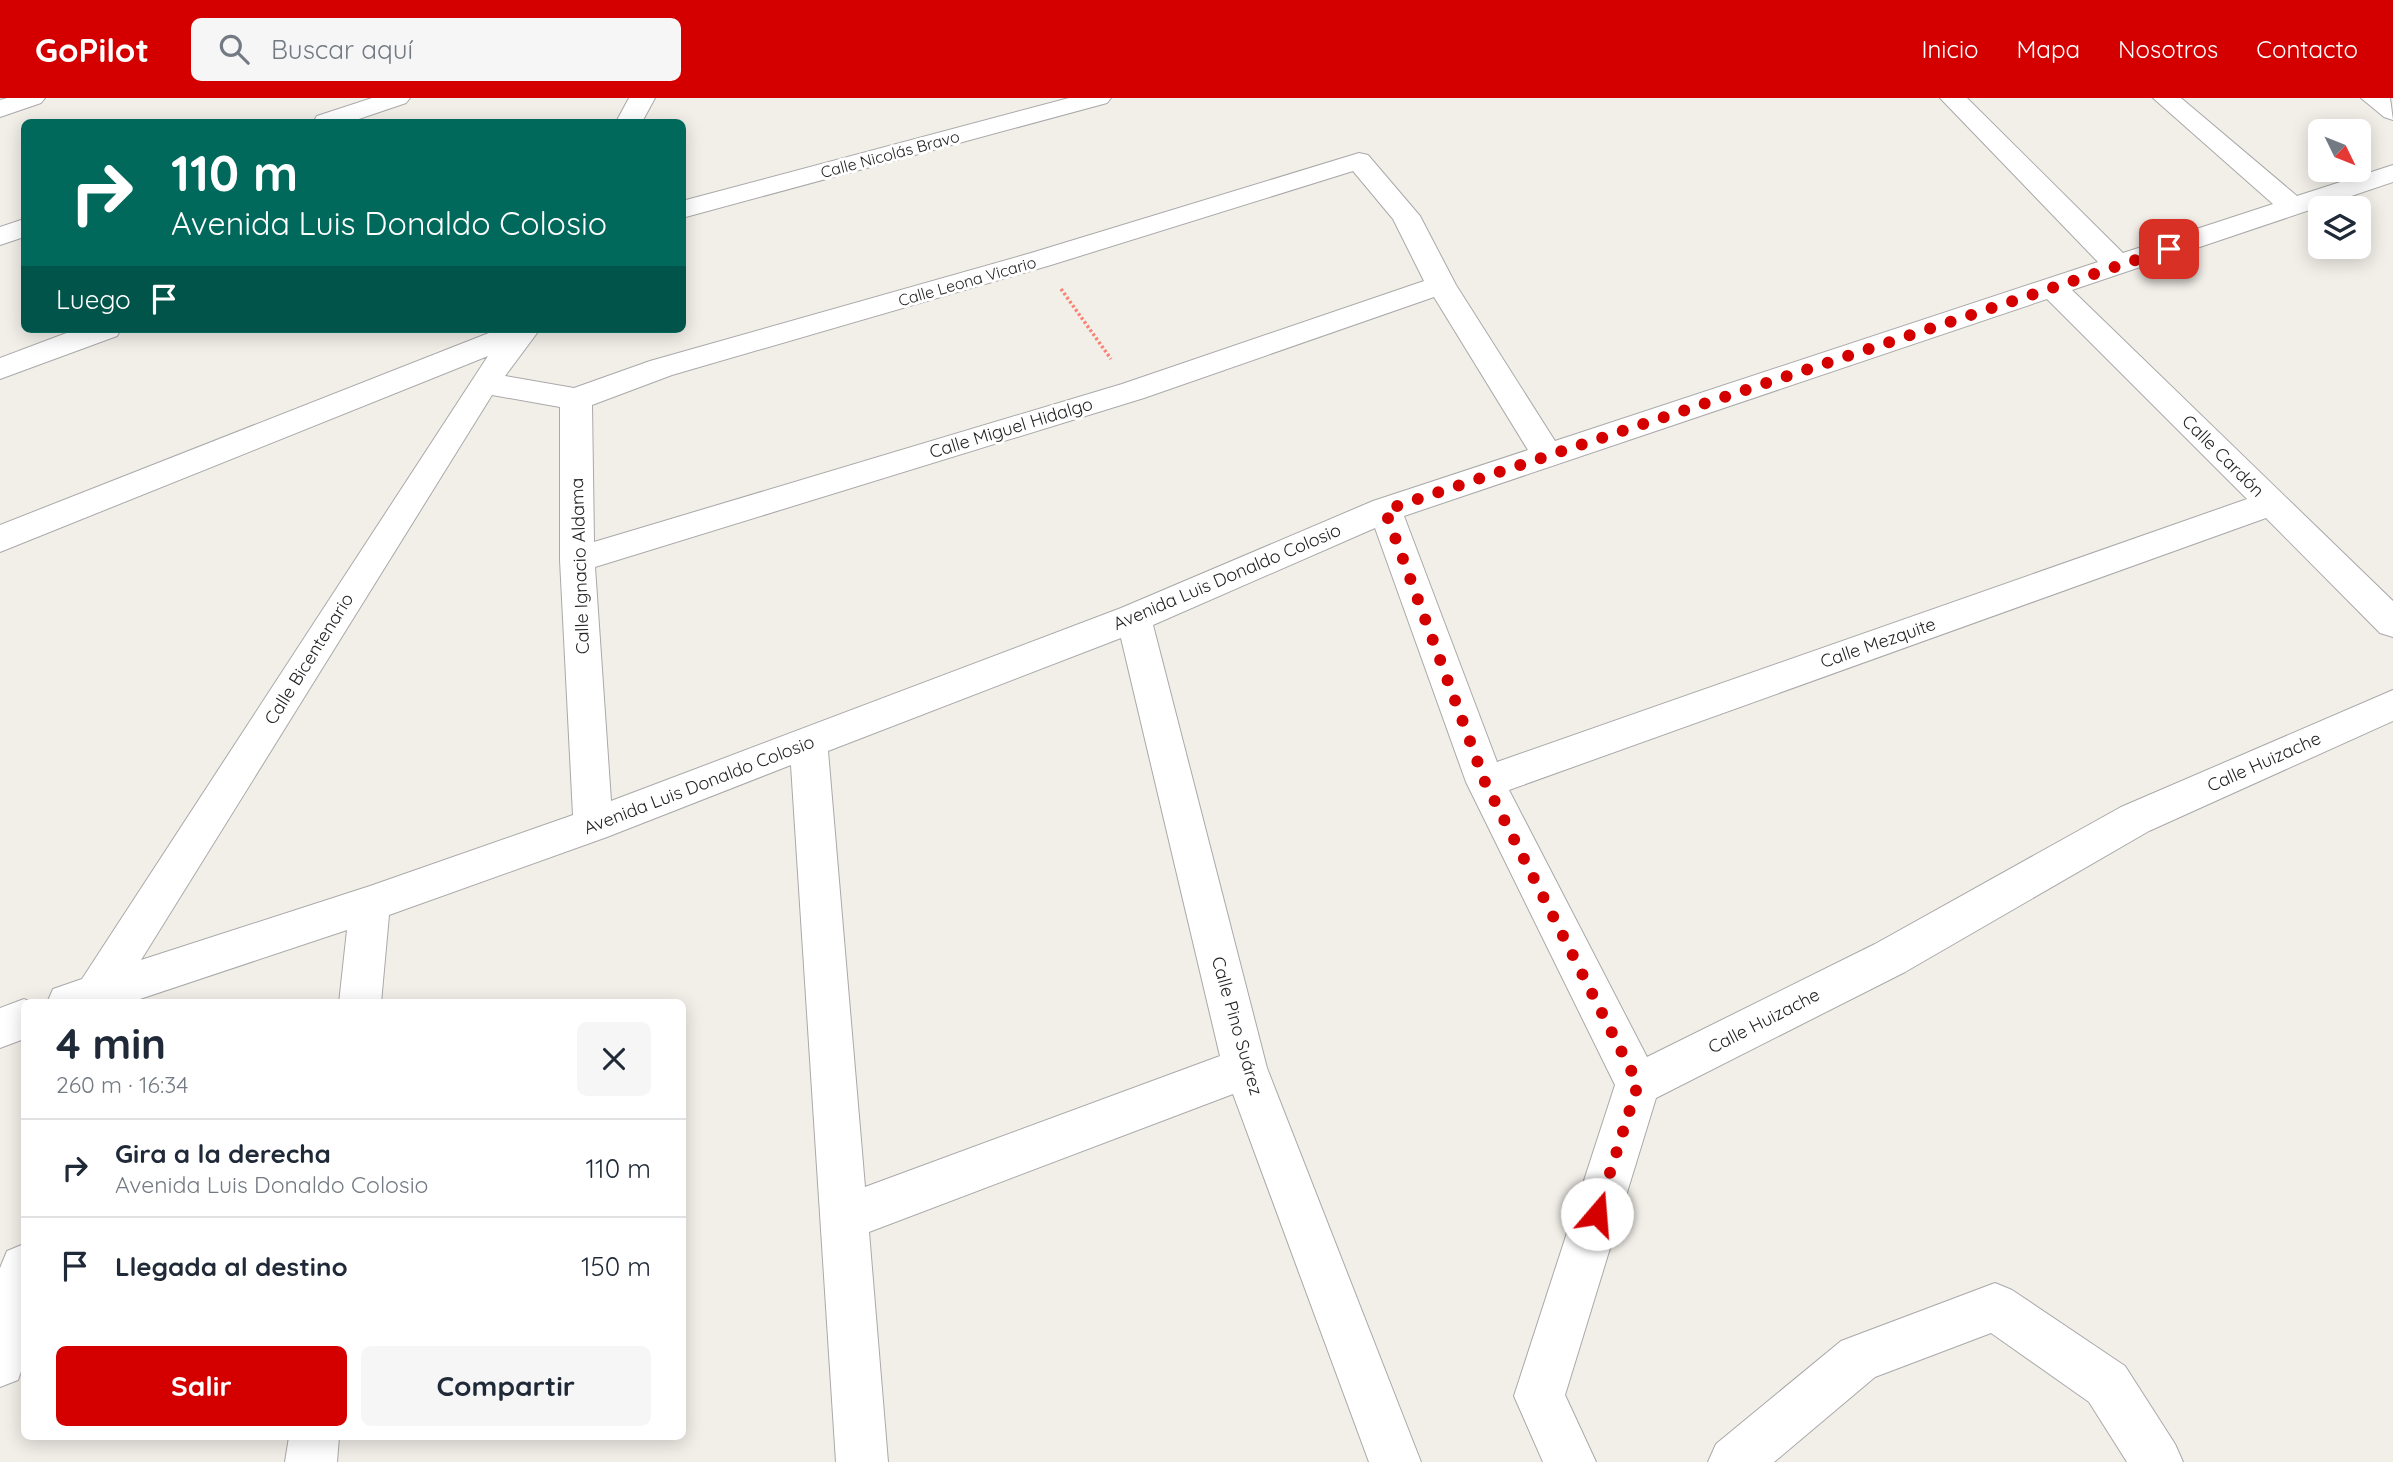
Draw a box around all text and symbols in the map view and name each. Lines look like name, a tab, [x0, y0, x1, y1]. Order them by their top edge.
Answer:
search box	[191, 18, 681, 81]
text: GoPilot	[35, 29, 149, 70]
icon: search	[215, 30, 253, 68]
text: Buscar aquí	[271, 33, 413, 66]
text: Inicio	[1921, 34, 1979, 64]
text: Mapa	[2017, 34, 2080, 64]
text: Nosotros	[2118, 34, 2218, 64]
text: Contacto	[2256, 34, 2358, 64]
north arrow	[2308, 119, 2371, 182]
map controls	[2308, 119, 2371, 259]
street label: Calle Nicolás Bravo	[818, 126, 962, 182]
text: 110 m	[171, 142, 298, 203]
icon: right	[56, 147, 147, 238]
button: layers	[2308, 196, 2371, 259]
text: Avenida Luis Donaldo Colosio	[171, 203, 607, 243]
pin	[2139, 219, 2199, 279]
icon: arrive	[2150, 230, 2188, 268]
street label: Calle Leona Vicario	[896, 252, 1038, 310]
icon: arrive	[145, 280, 183, 318]
text: Luego	[56, 283, 131, 316]
street label: Calle Miguel Hidalgo	[926, 392, 1095, 463]
street label: Calle Cardón	[2177, 410, 2269, 502]
street label: Calle Ignacio Aldama	[565, 477, 594, 655]
street label: Avenida Luis Donaldo Colosio	[1109, 518, 1344, 635]
street label: Calle Bicentenario	[259, 589, 358, 729]
street label: Calle Mezquite	[1817, 612, 1939, 673]
street label: Calle Huizache	[2203, 726, 2324, 797]
street label: Avenida Luis Donaldo Colosio	[580, 730, 817, 839]
street label: Calle Pino Suárez	[1207, 954, 1268, 1098]
street label: Calle Huizache	[1704, 983, 1823, 1059]
text: 4 min	[56, 1017, 166, 1070]
button: close	[577, 1022, 651, 1096]
text: 260 m · 16:34	[56, 1070, 188, 1099]
text: Gira a la derecha	[115, 1137, 331, 1170]
icon: right	[56, 1149, 94, 1187]
text: 110 m	[585, 1152, 651, 1185]
text: Avenida Luis Donaldo Colosio	[115, 1170, 428, 1199]
position arrow	[1560, 1177, 1634, 1251]
icon: arrive	[56, 1247, 94, 1285]
text: Llegada al destino	[115, 1250, 348, 1283]
text: 150 m	[581, 1250, 651, 1283]
button: Salir	[56, 1346, 347, 1426]
button: Compartir	[361, 1346, 651, 1426]

